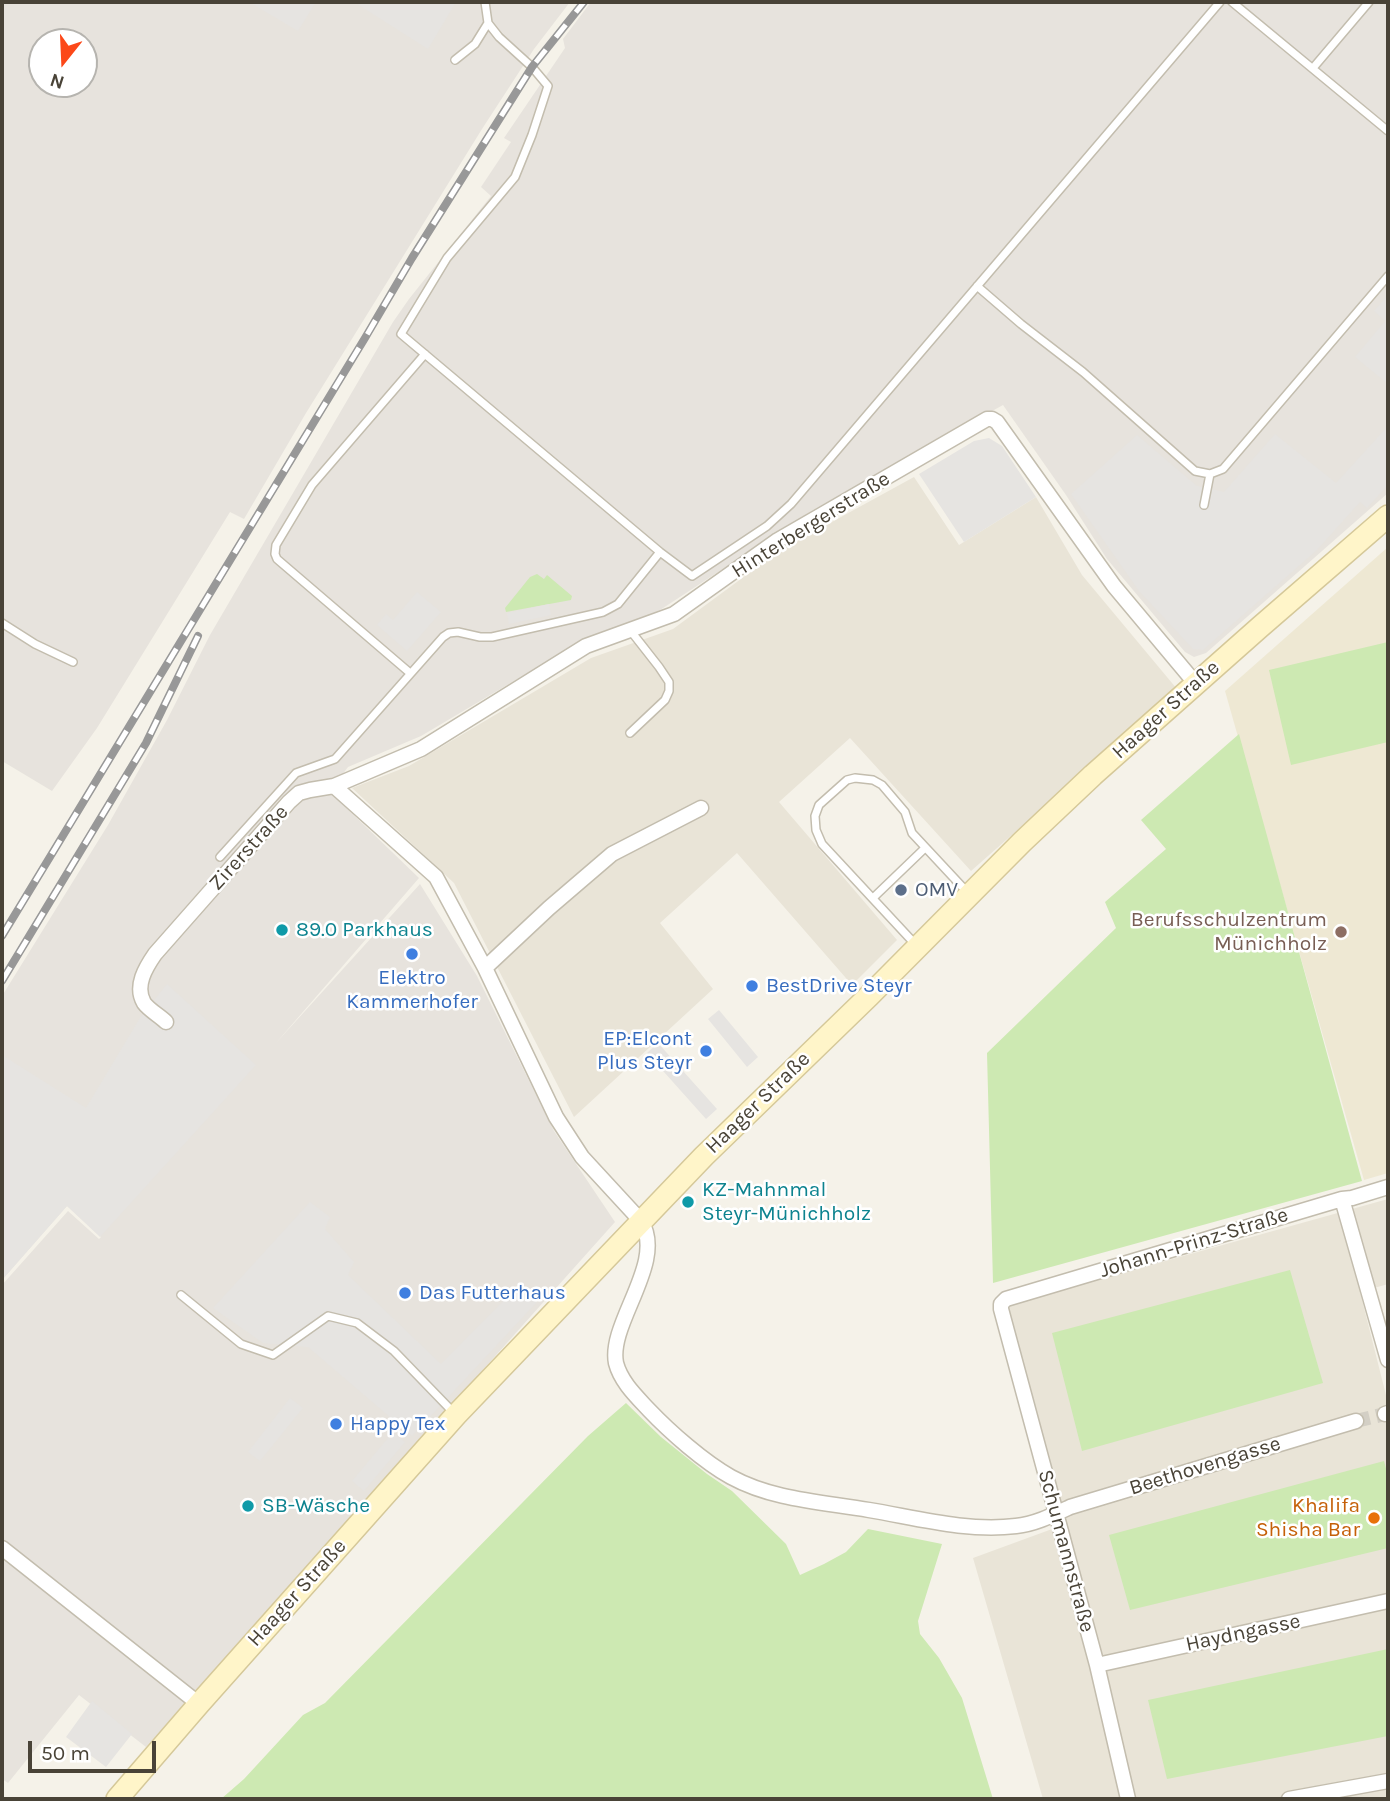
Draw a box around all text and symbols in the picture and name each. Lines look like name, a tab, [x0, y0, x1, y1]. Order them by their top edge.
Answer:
north arrow	[28, 28, 98, 98]
text: N	[47, 69, 67, 94]
street label: Hinterbergerstraße	[727, 466, 895, 584]
street label: Haager Straße	[1107, 655, 1225, 765]
street label: Zirerstraße	[204, 800, 294, 896]
place label: OMV	[915, 877, 958, 903]
marker: OMV	[893, 882, 909, 898]
place label: Berufsschulzentrum Münichholz	[1131, 907, 1327, 957]
place label: 89.0 Parkhaus	[296, 917, 433, 943]
marker: 89.0 Parkhaus	[274, 922, 290, 938]
marker: Berufsschulzentrum Münichholz	[1333, 924, 1349, 940]
marker: Elektro Kammerhofer	[404, 946, 420, 962]
place label: Elektro Kammerhofer	[346, 965, 478, 1015]
place label: BestDrive Steyr	[766, 973, 912, 999]
marker: BestDrive Steyr	[744, 978, 760, 994]
place label: EP:Elcont Plus Steyr	[597, 1026, 692, 1076]
marker: EP:Elcont Plus Steyr	[698, 1043, 714, 1059]
street label: Haager Straße	[700, 1047, 816, 1159]
place label: KZ-Mahnmal Steyr-Münichholz	[702, 1177, 871, 1227]
marker: KZ-Mahnmal Steyr-Münichholz	[680, 1194, 696, 1210]
street label: Johann-Prinz-Straße	[1097, 1202, 1291, 1284]
place label: Das Futterhaus	[419, 1280, 566, 1306]
marker: Das Futterhaus	[397, 1285, 413, 1301]
place label: Happy Tex	[350, 1411, 445, 1437]
marker: Happy Tex	[328, 1416, 344, 1432]
street label: Beethovengasse	[1126, 1431, 1284, 1501]
street label: Schumannstraße	[1032, 1467, 1100, 1635]
place label: SB-Wäsche	[262, 1493, 370, 1519]
place label: Khalifa Shisha Bar	[1256, 1493, 1360, 1543]
marker: SB-Wäsche	[240, 1498, 256, 1514]
marker: Khalifa Shisha Bar	[1366, 1510, 1382, 1526]
street label: Haager Straße	[242, 1534, 352, 1652]
street label: Haydngasse	[1183, 1609, 1303, 1657]
scale bar	[32, 1728, 159, 1772]
text: 50 m	[41, 1741, 90, 1765]

